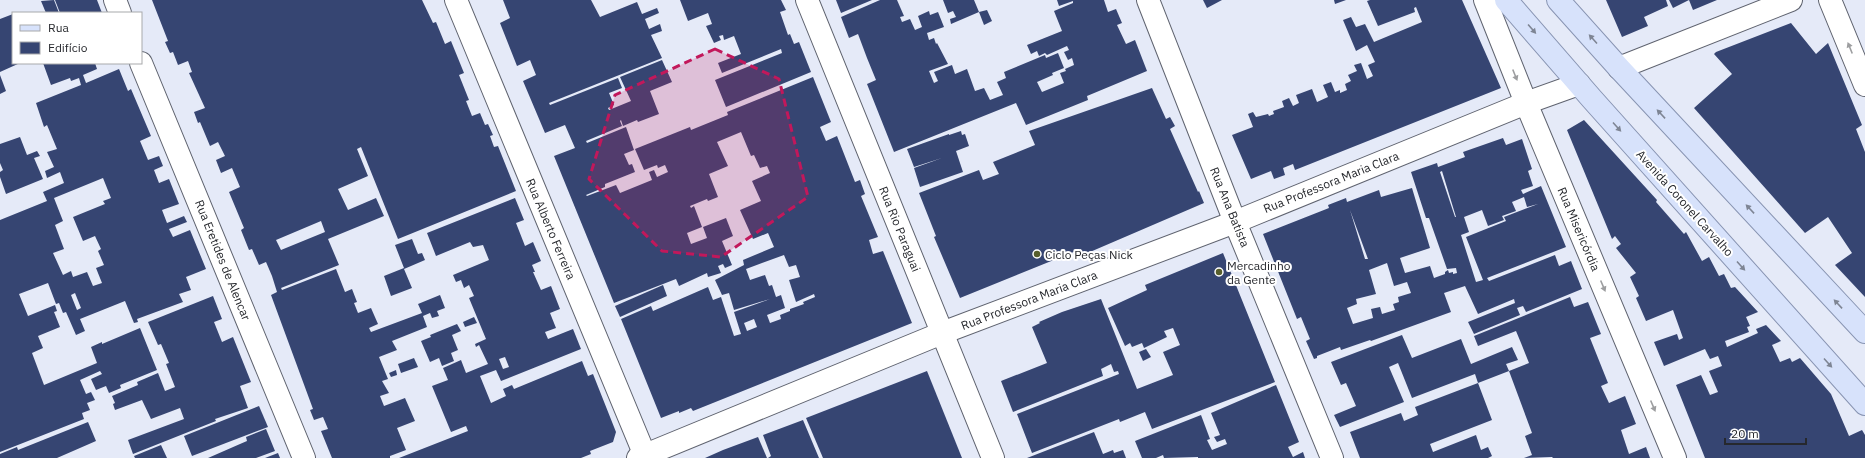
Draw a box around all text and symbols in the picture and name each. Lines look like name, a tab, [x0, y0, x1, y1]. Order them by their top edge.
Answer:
legend	[12, 12, 142, 64]
text: Rua	[48, 20, 69, 35]
one-way arrow	[1527, 24, 1536, 35]
one-way arrow	[1588, 34, 1598, 44]
text: Edifício	[48, 40, 88, 55]
one-way arrow	[1847, 43, 1853, 54]
one-way arrow	[1512, 70, 1518, 81]
one-way arrow	[1657, 108, 1666, 119]
one-way arrow	[1613, 122, 1622, 132]
street label: Avenida Coronel Carvalho	[1633, 147, 1737, 259]
street label: Rua Professora Maria Clara	[1261, 148, 1402, 216]
street label: Rua Ana Batista	[1207, 165, 1253, 250]
street label: Rua Alberto Ferreira	[523, 176, 579, 282]
street label: Rua Rio Paraguai	[876, 184, 924, 274]
street label: Rua Misericórdia	[1555, 185, 1604, 274]
street label: Rua Eretides de Alencar	[192, 198, 254, 323]
one-way arrow	[1745, 204, 1755, 214]
place label: Ciclo Peças Nick	[1045, 247, 1134, 262]
marker: Ciclo Peças Nick	[1032, 249, 1042, 259]
place label: Mercadinho da Gente	[1227, 258, 1291, 287]
one-way arrow	[1737, 261, 1746, 271]
street label: Rua Professora Maria Clara	[959, 267, 1100, 333]
marker: Mercadinho da Gente	[1214, 267, 1224, 277]
one-way arrow	[1600, 280, 1606, 292]
one-way arrow	[1834, 299, 1843, 309]
one-way arrow	[1823, 358, 1832, 368]
one-way arrow	[1650, 400, 1656, 411]
scale bar	[1725, 420, 1806, 446]
text: 20 m	[1731, 426, 1759, 441]

